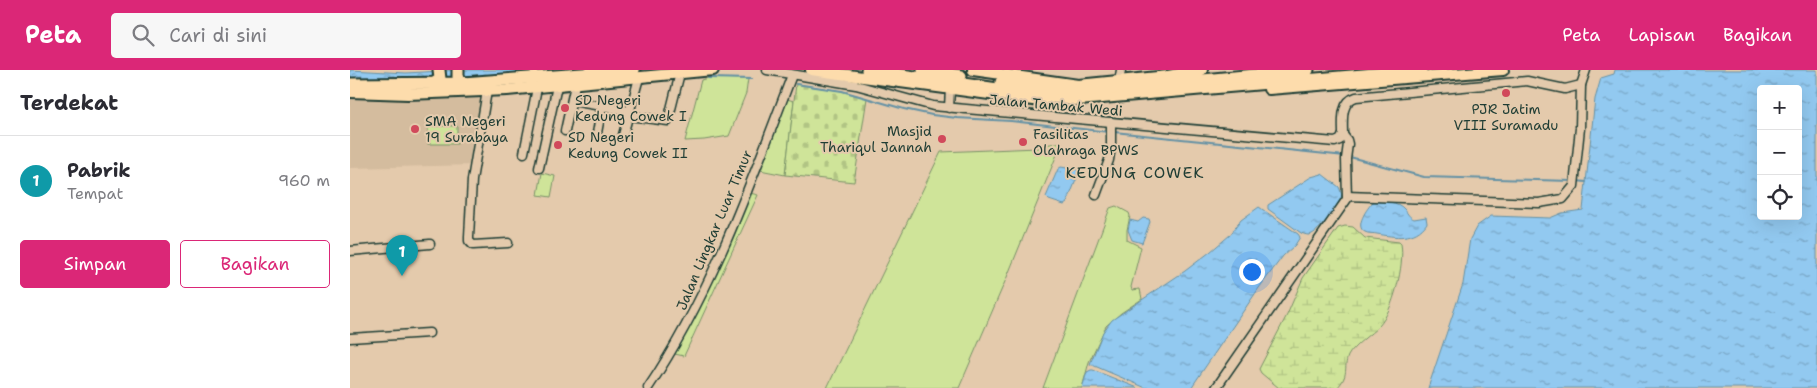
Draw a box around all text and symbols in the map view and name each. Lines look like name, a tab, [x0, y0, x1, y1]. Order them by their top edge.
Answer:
search box	[111, 13, 461, 58]
text: Peta	[25, 19, 81, 51]
icon: search	[129, 21, 157, 49]
text: Cari di sini	[169, 23, 267, 48]
text: Peta	[1562, 23, 1601, 47]
text: Lapisan	[1629, 23, 1695, 47]
text: Bagikan	[1723, 23, 1792, 47]
map controls	[1757, 85, 1802, 220]
button: +	[1757, 85, 1802, 130]
marker: PJR Jatim VIII Suramadu	[1500, 87, 1512, 99]
text: Terdekat	[20, 89, 118, 117]
street label: Jalan Tambak Wedi	[988, 90, 1124, 120]
place label: SD Negeri Kedung Cowek I	[575, 91, 687, 125]
place label: PJR Jatim VIII Suramadu	[1454, 100, 1558, 134]
marker: SD Negeri Kedung Cowek I	[559, 102, 571, 114]
place label: SMA Negeri 19 Surabaya	[425, 112, 508, 146]
place label: Masjid Thariqul Jannah	[820, 122, 932, 156]
marker: SMA Negeri 19 Surabaya	[409, 123, 421, 135]
place label: Fasilitas Olahraga BPWS	[1033, 125, 1139, 159]
place label: SD Negeri Kedung Cowek II	[568, 128, 688, 162]
button: −	[1757, 130, 1802, 175]
marker: Masjid Thariqul Jannah	[936, 133, 948, 145]
marker: Fasilitas Olahraga BPWS	[1017, 136, 1029, 148]
marker: SD Negeri Kedung Cowek II	[552, 139, 564, 151]
street label: Jalan Lingkar Luar Timur	[672, 147, 756, 313]
text: Pabrik	[67, 158, 131, 183]
district label: KEDUNG COWEK	[1065, 162, 1205, 183]
text: 1	[32, 170, 40, 191]
text: 960 m	[278, 170, 330, 191]
button: locate	[1757, 175, 1802, 220]
text: Tempat	[67, 183, 123, 204]
pin: 1	[386, 235, 418, 276]
button: Simpan	[20, 240, 170, 288]
button: Bagikan	[180, 240, 330, 288]
your location	[1239, 259, 1265, 285]

